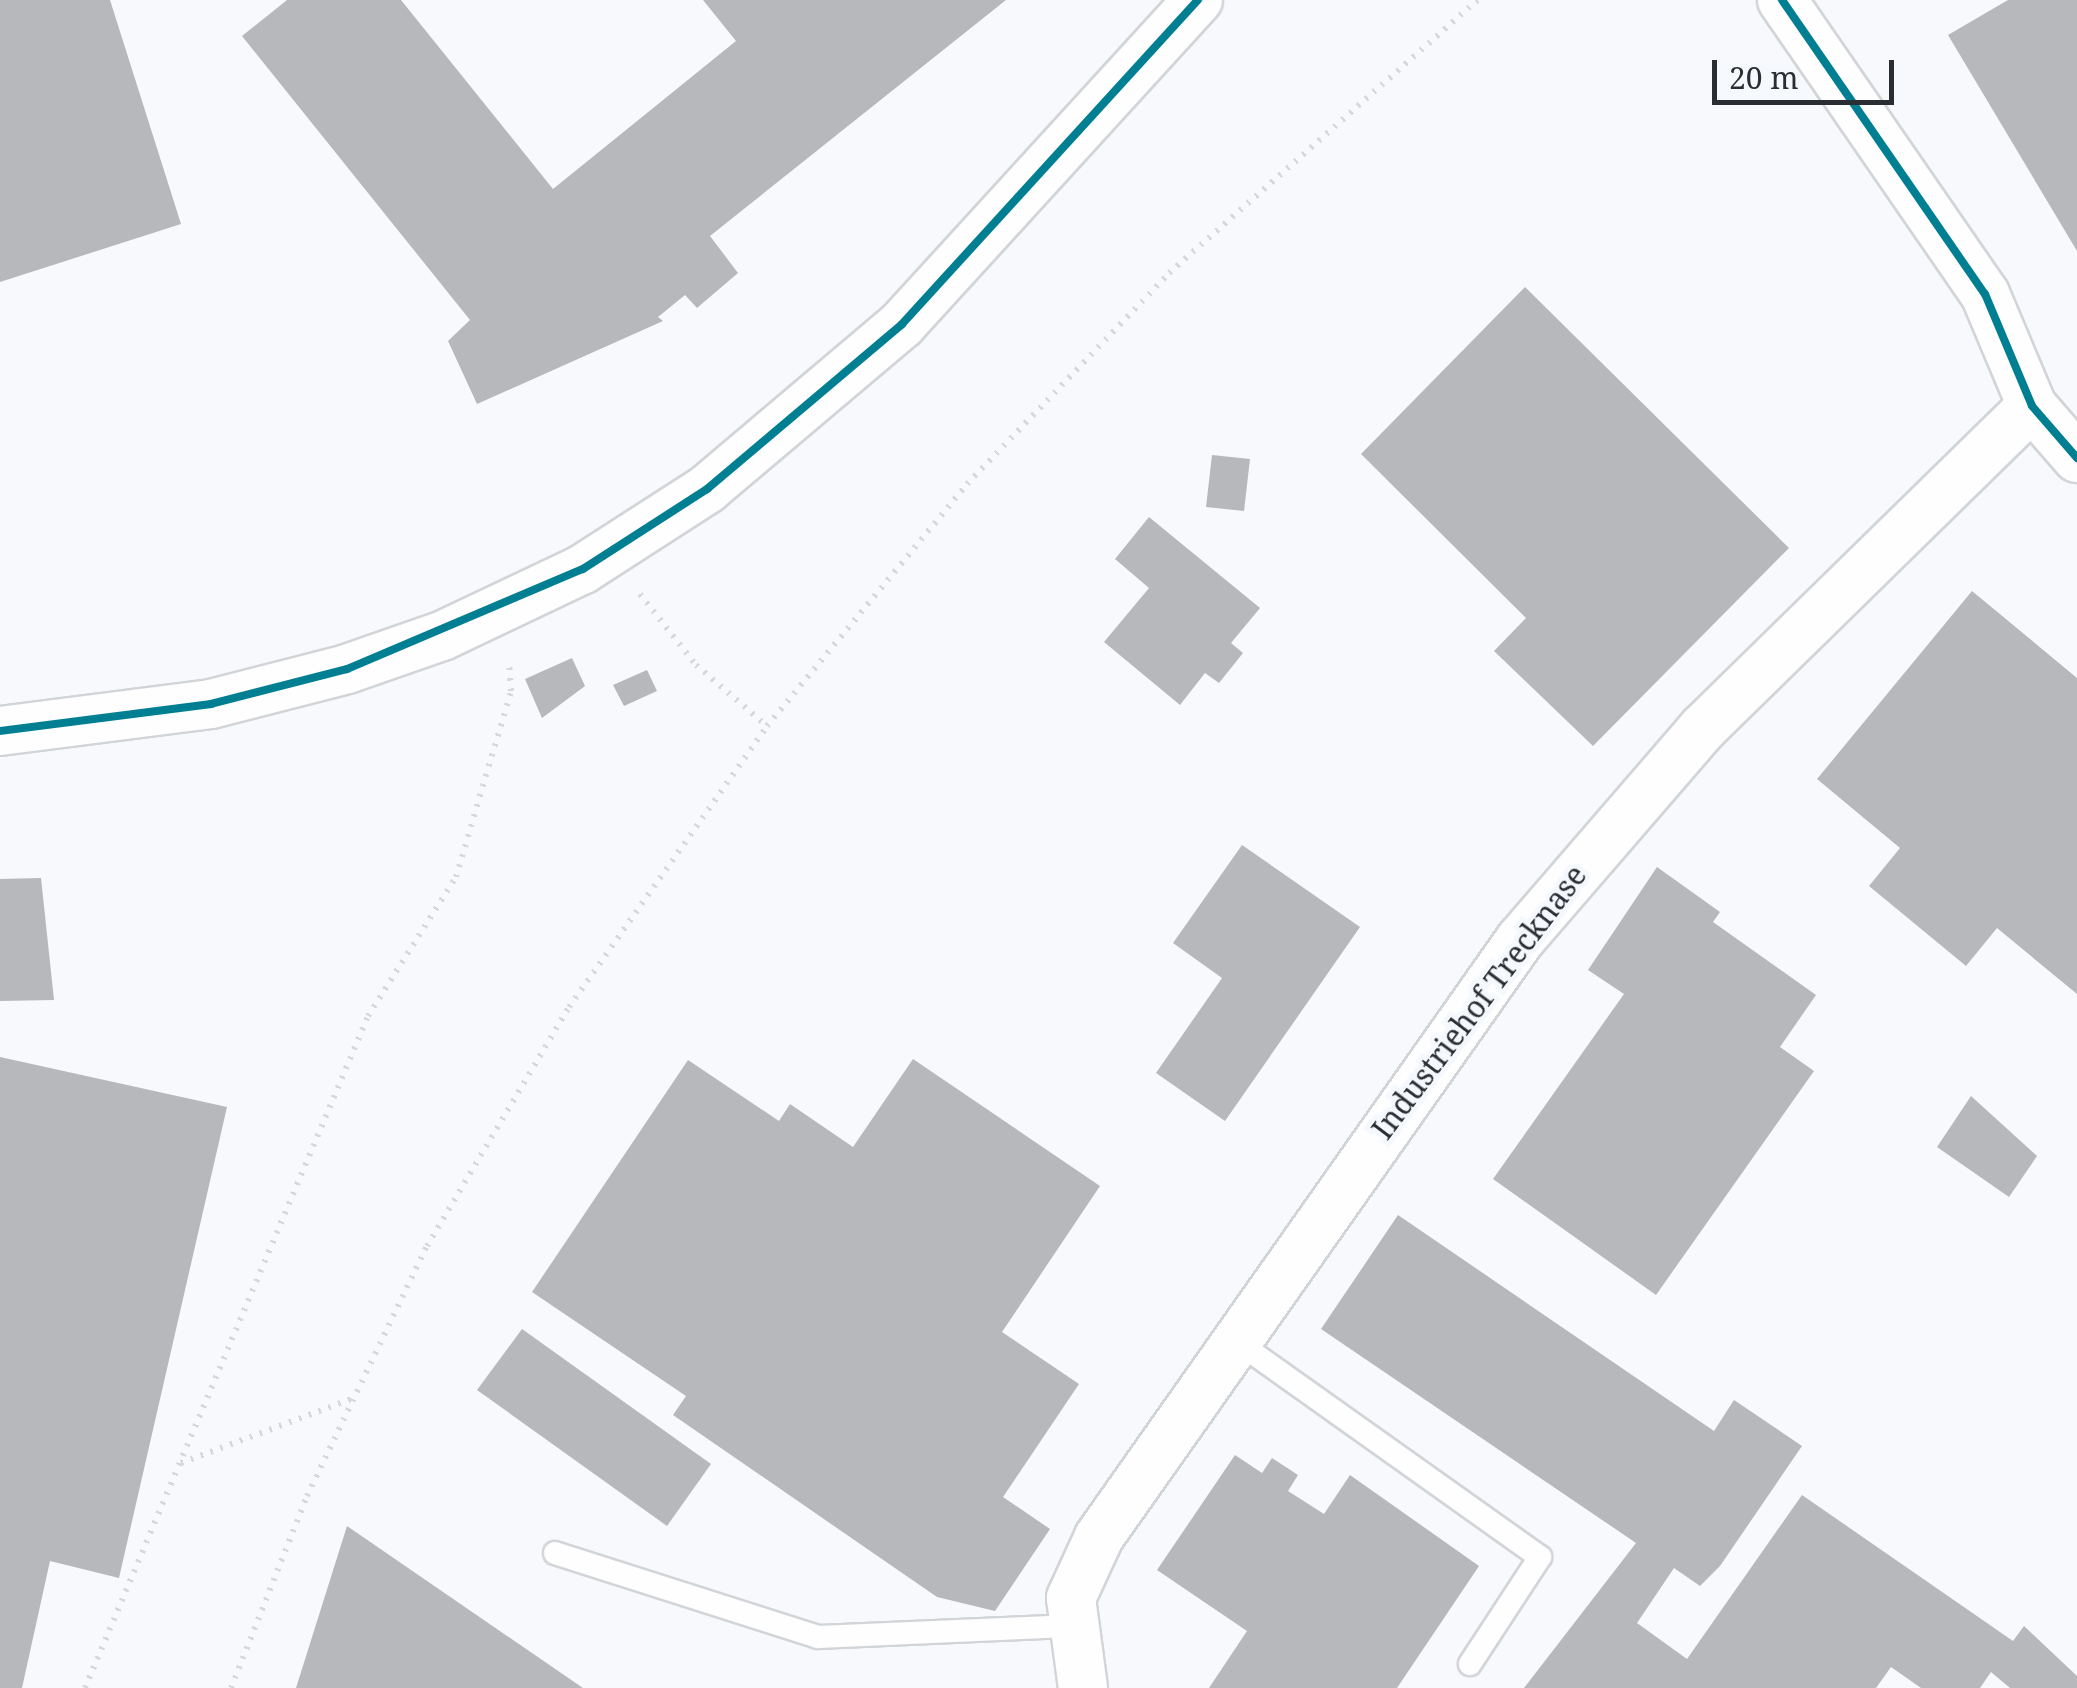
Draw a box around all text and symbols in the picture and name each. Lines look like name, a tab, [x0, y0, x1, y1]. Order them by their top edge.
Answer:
scale bar	[1717, 40, 1900, 102]
text: 20 m	[1729, 57, 1799, 98]
street label: Industriehof Trecknase	[1364, 858, 1594, 1146]

